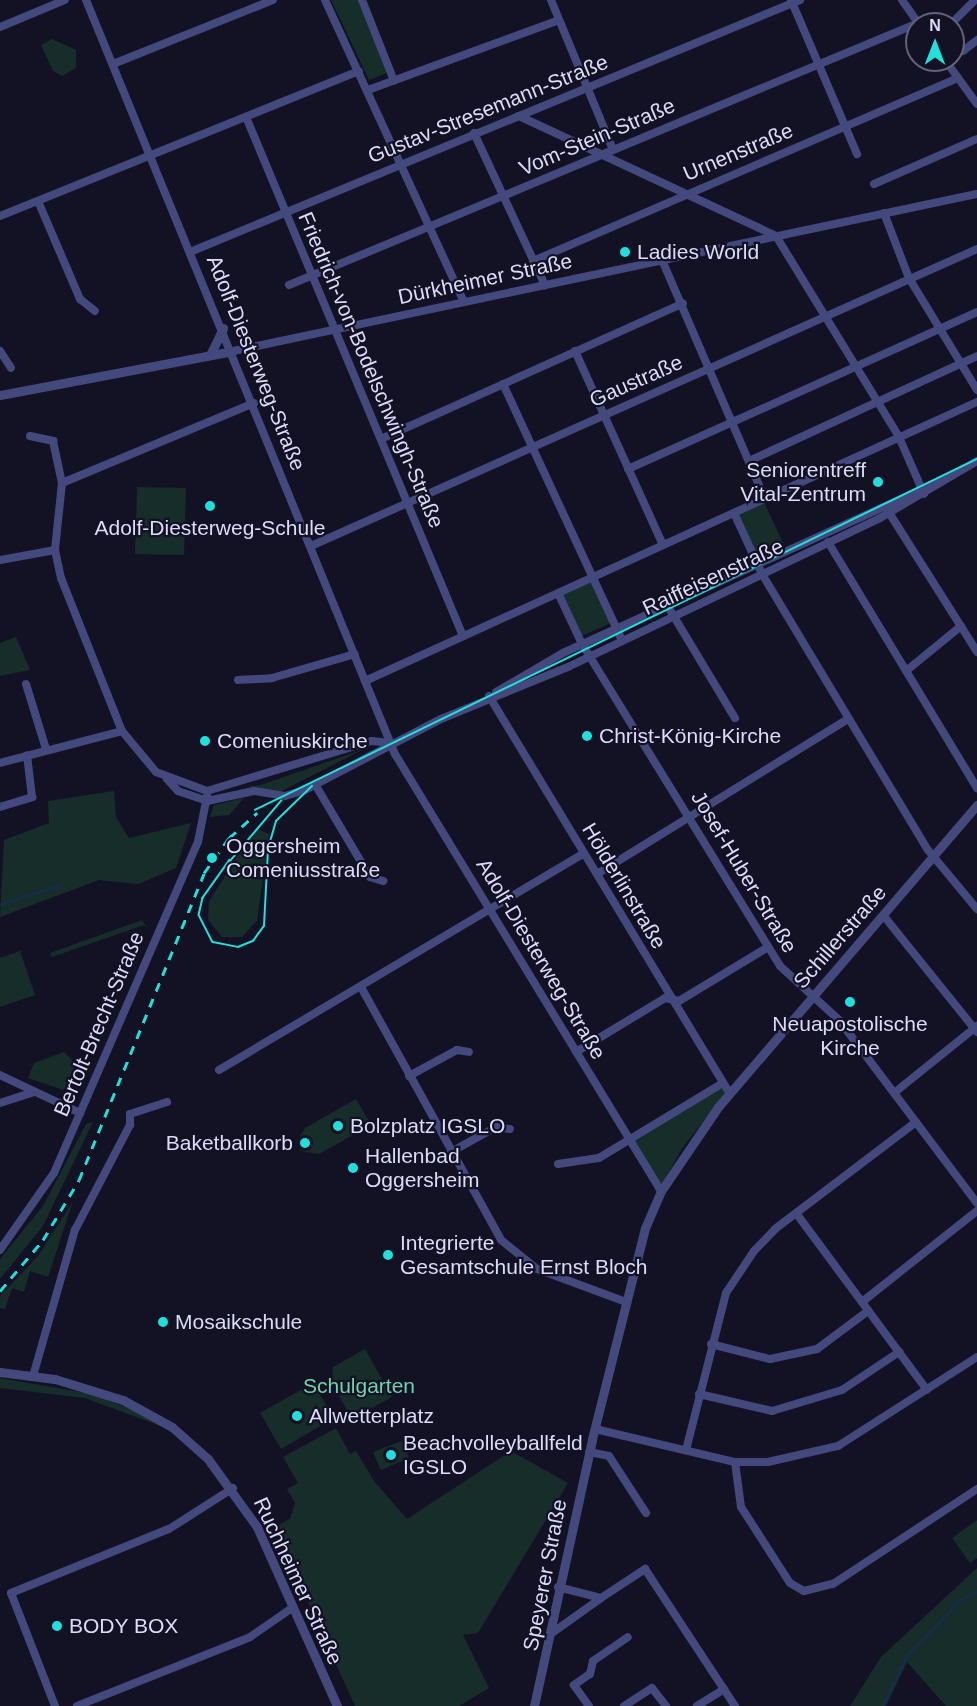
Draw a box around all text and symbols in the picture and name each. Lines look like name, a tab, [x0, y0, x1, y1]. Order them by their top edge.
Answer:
north arrow	[905, 12, 965, 72]
text: N	[929, 17, 941, 34]
street label: Gustav-Stresemann-Straße	[364, 49, 612, 169]
street label: Vom-Stein-Straße	[515, 93, 679, 181]
street label: Urnenstraße	[679, 118, 797, 186]
street label: Friedrich-von-Bodelschwingh-Straße	[293, 208, 449, 532]
place label: Ladies World	[637, 239, 759, 265]
marker: Ladies World	[618, 245, 632, 259]
street label: Dürkheimer Straße	[396, 248, 574, 310]
street label: Adolf-Diesterweg-Straße	[201, 252, 311, 474]
street label: Gaustraße	[586, 349, 686, 413]
place label: Seniorentreff Vital-Zentrum	[740, 457, 866, 507]
marker: Seniorentreff Vital-Zentrum	[871, 475, 885, 489]
marker: Adolf-Diesterweg-Schule	[203, 499, 217, 513]
place label: Adolf-Diesterweg-Schule	[94, 515, 326, 541]
street label: Raiffeisenstraße	[639, 533, 787, 621]
place label: Christ-König-Kirche	[599, 723, 781, 749]
place label: Comeniuskirche	[217, 728, 368, 754]
marker: Christ-König-Kirche	[580, 729, 594, 743]
marker: Comeniuskirche	[198, 734, 212, 748]
street label: Josef-Huber-Straße	[686, 786, 802, 958]
street label: Hölderlinstraße	[577, 818, 671, 954]
place label: Oggersheim Comeniusstraße	[226, 833, 380, 883]
marker: Oggersheim Comeniusstraße	[203, 849, 221, 867]
street label: Adolf-Diesterweg-Straße	[471, 854, 611, 1064]
street label: Schillerstraße	[788, 880, 892, 994]
street label: Bertolt-Brecht-Straße	[49, 928, 149, 1120]
marker: Neuapostolische Kirche	[843, 995, 857, 1009]
place label: Neuapostolische Kirche	[772, 1011, 928, 1061]
place label: Bolzplatz IGSLO	[350, 1113, 505, 1139]
marker: Bolzplatz IGSLO	[331, 1119, 345, 1133]
place label: Baketballkorb	[166, 1130, 293, 1156]
marker: Baketballkorb	[298, 1136, 312, 1150]
place label: Hallenbad Oggersheim	[365, 1143, 479, 1193]
marker: Hallenbad Oggersheim	[346, 1161, 360, 1175]
place label: Integrierte Gesamtschule Ernst Bloch	[400, 1230, 647, 1280]
marker: Integrierte Gesamtschule Ernst Bloch	[381, 1248, 395, 1262]
place label: Mosaikschule	[175, 1309, 302, 1335]
marker: Mosaikschule	[156, 1315, 170, 1329]
park label: Schulgarten	[303, 1373, 415, 1399]
place label: Allwetterplatz	[309, 1403, 434, 1429]
marker: Allwetterplatz	[290, 1409, 304, 1423]
place label: Beachvolleyballfeld IGSLO	[403, 1430, 583, 1480]
marker: Beachvolleyballfeld IGSLO	[384, 1448, 398, 1462]
street label: Ruchheimer Straße	[248, 1493, 348, 1669]
street label: Speyerer Straße	[518, 1497, 572, 1653]
place label: BODY BOX	[69, 1613, 179, 1639]
marker: BODY BOX	[50, 1619, 64, 1633]

